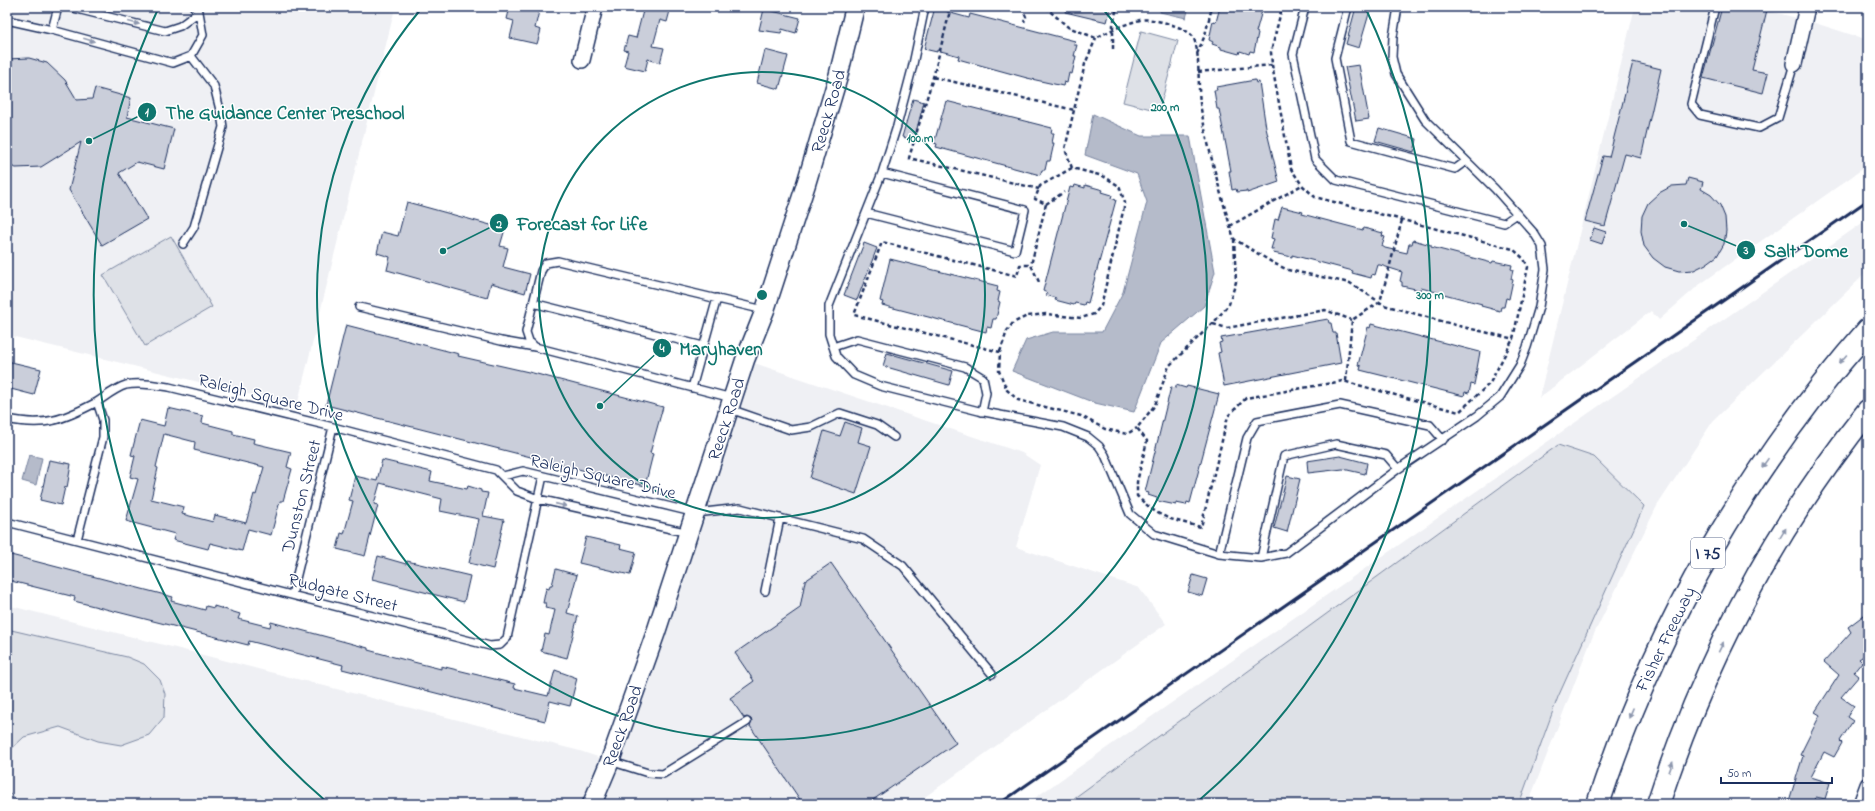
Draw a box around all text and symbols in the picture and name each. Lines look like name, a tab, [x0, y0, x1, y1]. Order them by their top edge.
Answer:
one-way arrow	[127, 21, 140, 27]
one-way arrow	[83, 37, 95, 43]
street label: Reeck Road	[806, 67, 854, 156]
callout: The Guidance Center Preschool	[137, 96, 412, 127]
text: 200 m	[1150, 99, 1180, 117]
text: The Guidance Center Preschool	[166, 101, 404, 128]
text: 1	[145, 104, 149, 122]
text: 100 m	[907, 130, 934, 148]
callout: Forecast for Life	[489, 208, 656, 239]
text: Forecast for Life	[516, 212, 648, 239]
text: 2	[495, 216, 502, 234]
callout: Salt Dome	[1736, 234, 1856, 265]
text: Salt Dome	[1764, 239, 1848, 266]
text: 3	[1743, 242, 1749, 260]
text: 300 m	[1415, 287, 1445, 305]
centre of rings	[755, 288, 769, 302]
callout: Maryhaven	[652, 332, 771, 363]
text: Maryhaven	[679, 337, 763, 366]
text: 4	[659, 340, 665, 358]
one-way arrow	[1838, 354, 1847, 365]
street label: Raleigh Square Drive	[195, 368, 347, 431]
street label: Reeck Road	[702, 375, 753, 464]
street label: Dunston Street	[276, 437, 330, 557]
street label: Raleigh Square Drive	[527, 449, 679, 509]
one-way arrow	[1761, 458, 1769, 469]
one-way arrow	[555, 502, 568, 508]
one-way arrow	[1779, 528, 1787, 538]
road number: I 75	[1691, 538, 1725, 568]
street label: Rudgate Street	[285, 568, 400, 621]
street label: Fisher Freeway	[1630, 583, 1704, 698]
one-way arrow	[1718, 642, 1724, 653]
street label: Reeck Road	[597, 682, 651, 771]
one-way arrow	[1627, 708, 1633, 720]
scale bar	[1721, 759, 1832, 785]
one-way arrow	[1668, 761, 1674, 773]
text: 50 m	[1727, 765, 1751, 783]

